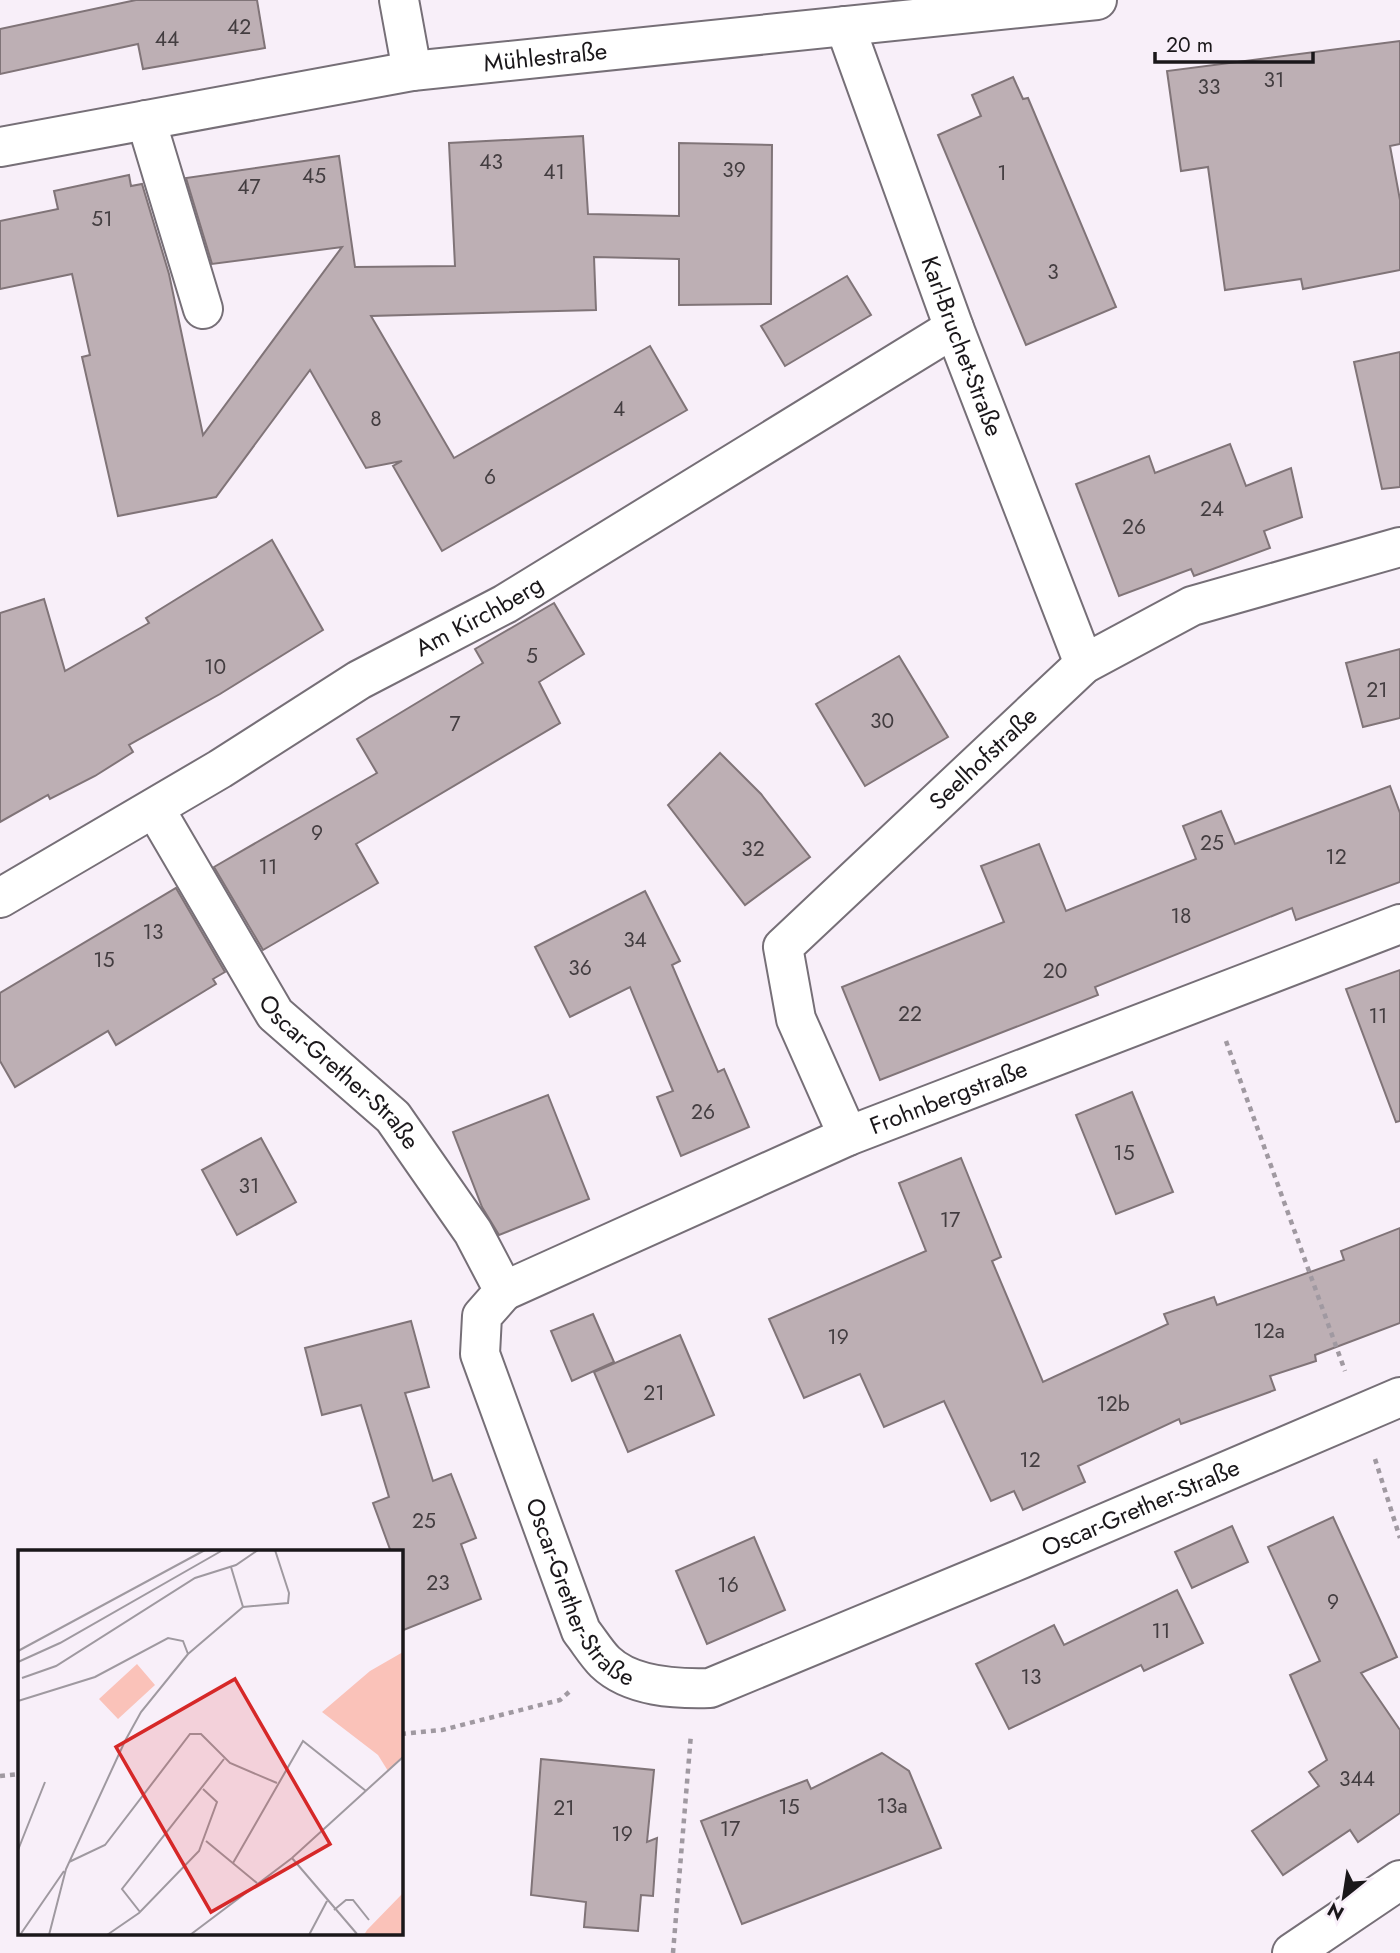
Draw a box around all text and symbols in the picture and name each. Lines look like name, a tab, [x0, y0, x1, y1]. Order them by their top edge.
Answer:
house number: 42	[227, 12, 251, 42]
scale bar	[1155, 21, 1312, 65]
house number: 44	[155, 24, 179, 54]
text: 20 m	[1166, 30, 1213, 60]
street label: Mühlestraße	[482, 33, 609, 80]
house number: 31	[1264, 65, 1284, 95]
house number: 33	[1198, 72, 1220, 102]
house number: 43	[479, 147, 503, 177]
house number: 39	[722, 155, 746, 185]
house number: 41	[543, 157, 565, 187]
house number: 1	[997, 158, 1007, 188]
house number: 45	[302, 161, 326, 191]
house number: 47	[237, 172, 261, 202]
house number: 51	[91, 204, 113, 234]
street label: Karl-Bruchet-Straße	[913, 251, 1012, 441]
house number: 3	[1047, 257, 1059, 287]
house number: 4	[613, 394, 625, 424]
house number: 8	[370, 404, 382, 434]
house number: 6	[484, 462, 496, 492]
house number: 24	[1200, 494, 1224, 524]
house number: 26	[1122, 512, 1146, 542]
street label: Am Kirchberg	[409, 567, 550, 665]
house number: 5	[526, 641, 538, 671]
house number: 10	[204, 652, 226, 682]
house number: 21	[1366, 675, 1388, 705]
street label: Seelhofstraße	[921, 699, 1045, 818]
house number: 30	[870, 706, 894, 736]
house number: 7	[449, 709, 461, 739]
house number: 9	[311, 818, 323, 848]
house number: 25	[1200, 828, 1224, 858]
house number: 32	[741, 834, 765, 864]
house number: 12	[1325, 842, 1347, 872]
house number: 11	[259, 852, 277, 882]
house number: 18	[1171, 901, 1191, 931]
house number: 13	[143, 917, 163, 947]
house number: 34	[623, 925, 647, 955]
house number: 15	[93, 945, 115, 975]
house number: 36	[568, 953, 592, 983]
house number: 20	[1043, 956, 1067, 986]
street label: Oscar-Grether-Straße	[250, 988, 428, 1156]
house number: 22	[898, 999, 922, 1029]
house number: 11	[1369, 1001, 1387, 1031]
street label: Frohnbergstraße	[864, 1051, 1032, 1143]
house number: 26	[691, 1097, 715, 1127]
house number: 15	[1113, 1138, 1135, 1168]
house number: 31	[239, 1171, 259, 1201]
house number: 17	[940, 1205, 960, 1235]
house number: 12a	[1253, 1316, 1285, 1346]
house number: 19	[827, 1322, 849, 1352]
house number: 21	[643, 1378, 665, 1408]
house number: 12b	[1096, 1389, 1130, 1419]
house number: 12	[1019, 1445, 1041, 1475]
street label: Oscar-Grether-Straße	[1036, 1450, 1245, 1565]
street label: Oscar-Grether-Straße	[517, 1493, 640, 1695]
house number: 25	[412, 1506, 436, 1536]
inset map	[18, 1550, 402, 1936]
house number: 23	[426, 1568, 450, 1598]
house number: 16	[717, 1570, 739, 1600]
house number: 9	[1327, 1587, 1339, 1617]
house number: 11	[1152, 1616, 1170, 1646]
house number: 13	[1021, 1662, 1041, 1692]
house number: 344	[1339, 1764, 1375, 1794]
house number: 13a	[876, 1791, 908, 1821]
house number: 15	[778, 1792, 800, 1822]
house number: 21	[553, 1793, 575, 1823]
house number: 17	[720, 1814, 740, 1844]
house number: 19	[611, 1819, 633, 1849]
north arrow	[1309, 1862, 1379, 1932]
text: N	[1322, 1896, 1349, 1927]

